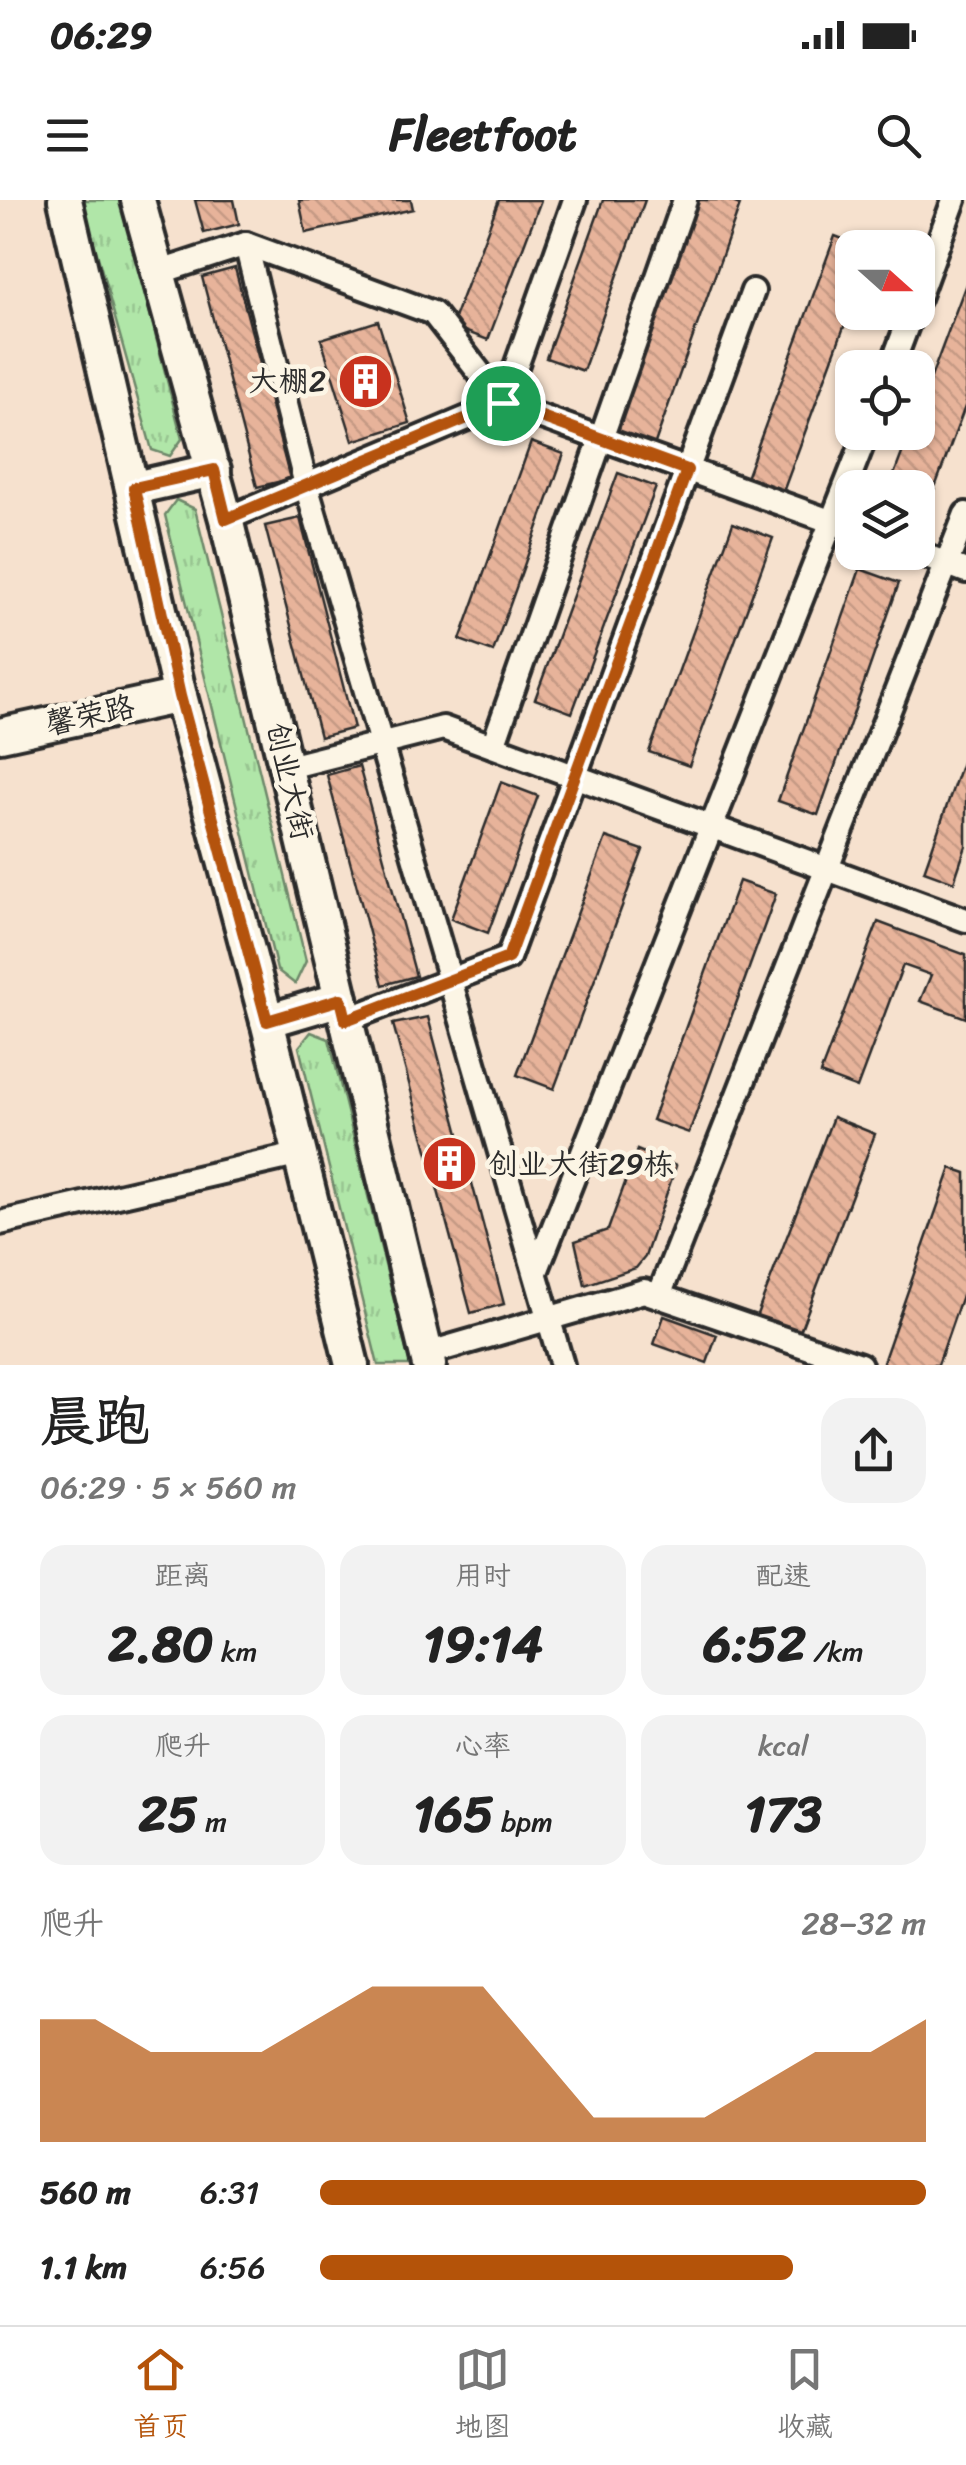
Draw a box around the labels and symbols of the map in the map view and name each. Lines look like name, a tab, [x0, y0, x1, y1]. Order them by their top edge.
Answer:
north arrow	[835, 230, 935, 330]
building icon: 大棚2	[335, 351, 395, 411]
place label: 大棚2	[249, 354, 326, 408]
pin	[461, 361, 546, 446]
street label: 馨荣路	[40, 679, 140, 751]
street label: 创业大街	[250, 716, 330, 846]
building icon: 创业大街29栋	[419, 1134, 479, 1194]
place label: 创业大街29栋	[488, 1137, 674, 1191]

